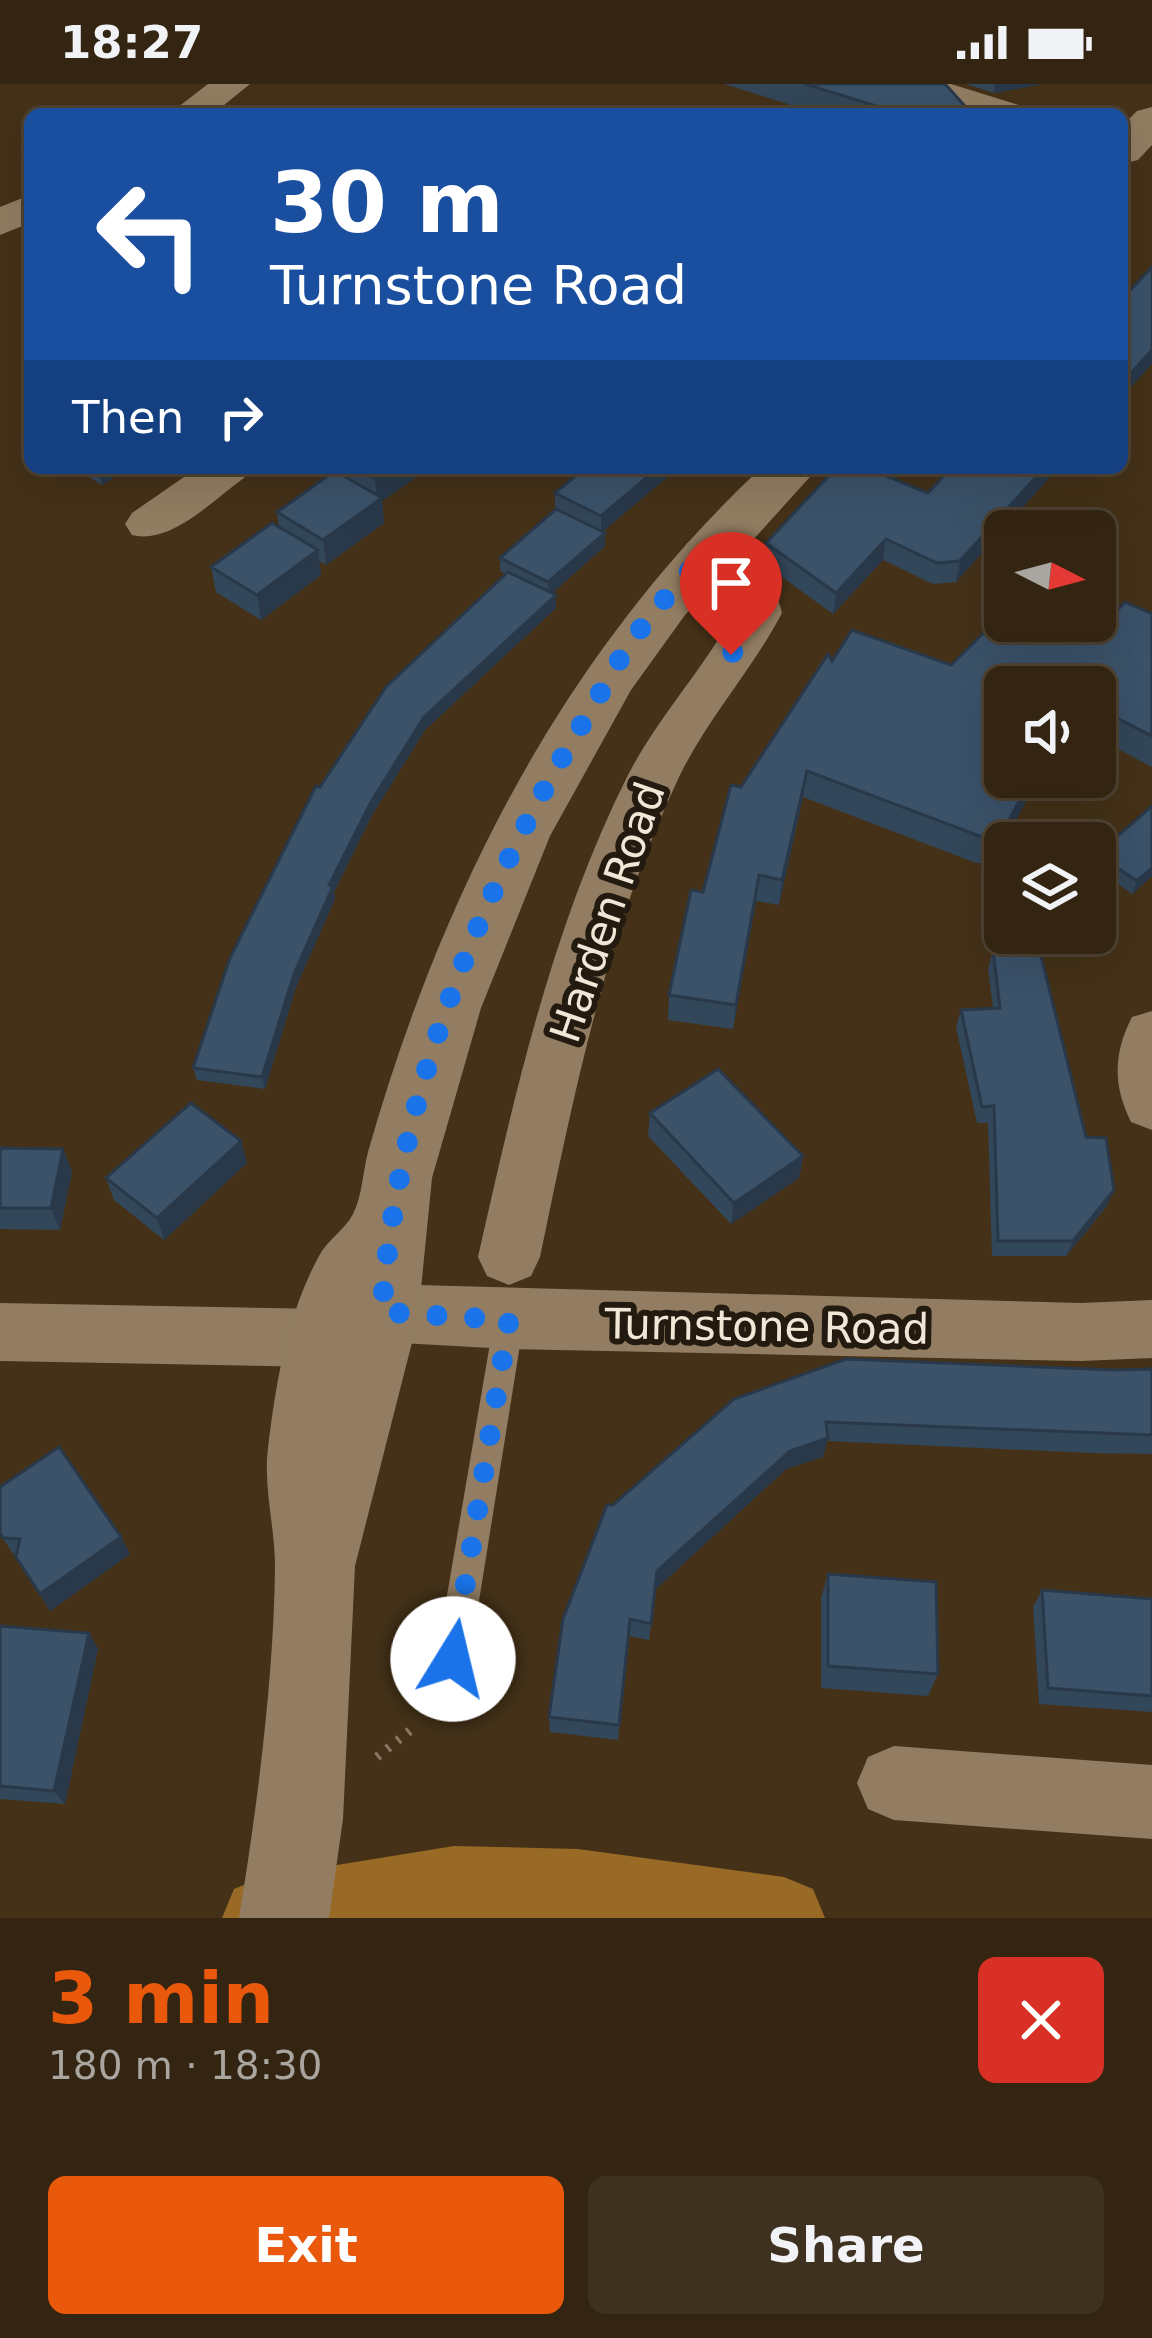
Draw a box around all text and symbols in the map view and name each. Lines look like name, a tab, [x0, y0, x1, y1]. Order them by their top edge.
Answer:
text: 18:27	[60, 16, 203, 69]
text: 30 m	[270, 154, 504, 252]
icon: left	[72, 156, 228, 312]
text: Turnstone Road	[270, 254, 687, 317]
icon: right	[208, 384, 274, 450]
text: Then	[72, 391, 184, 444]
north arrow	[984, 510, 1116, 642]
map controls	[984, 510, 1116, 954]
pin	[680, 532, 782, 655]
icon: arrive	[698, 550, 764, 616]
button: sound	[984, 666, 1116, 798]
street label: Harden Road	[540, 776, 675, 1049]
button: layers	[984, 822, 1116, 954]
street label: Turnstone Road	[603, 1299, 930, 1354]
position arrow	[390, 1596, 516, 1722]
text: 3 min	[48, 1956, 274, 2040]
button: close	[978, 1957, 1104, 2083]
text: 180 m · 18:30	[48, 2043, 322, 2088]
button: Exit	[48, 2176, 564, 2314]
button: Share	[588, 2176, 1104, 2314]

